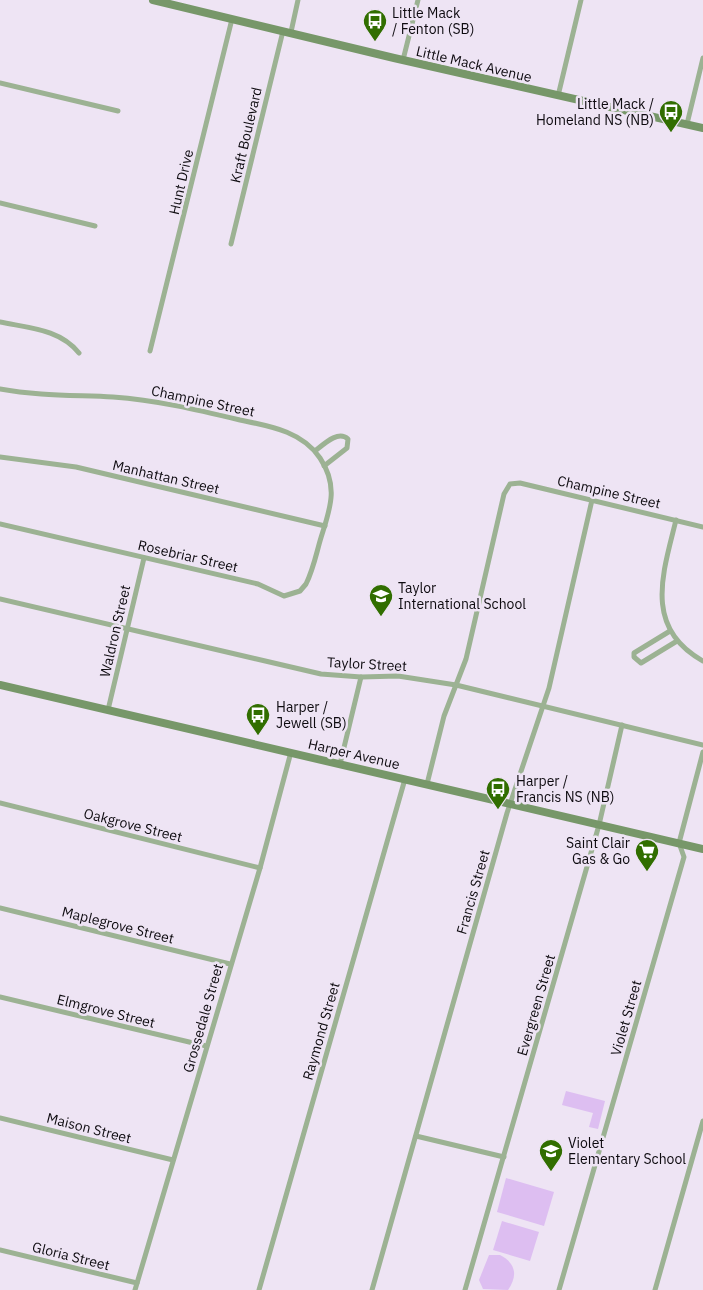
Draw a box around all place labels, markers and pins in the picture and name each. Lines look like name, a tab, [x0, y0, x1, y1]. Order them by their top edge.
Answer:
place label: Little Mack / Fenton (SB)	[392, 4, 474, 38]
bus stop icon: Little Mack / Fenton (SB)	[362, 8, 388, 42]
place label: Little Mack / Homeland NS (NB)	[536, 95, 654, 129]
bus stop icon: Little Mack / Homeland NS (NB)	[658, 99, 684, 133]
place label: Taylor International School	[398, 579, 526, 613]
school or university icon: Taylor International School	[368, 583, 394, 617]
place label: Harper / Jewell (SB)	[276, 698, 347, 732]
bus stop icon: Harper / Jewell (SB)	[245, 702, 271, 736]
place label: Harper / Francis NS (NB)	[516, 772, 614, 806]
bus stop icon: Harper / Francis NS (NB)	[485, 776, 511, 810]
place label: Saint Clair Gas & Go	[566, 834, 630, 868]
supermarket icon: Saint Clair Gas & Go	[634, 838, 660, 872]
place label: Violet Elementary School	[568, 1134, 686, 1168]
school or university icon: Violet Elementary School	[538, 1138, 564, 1172]

